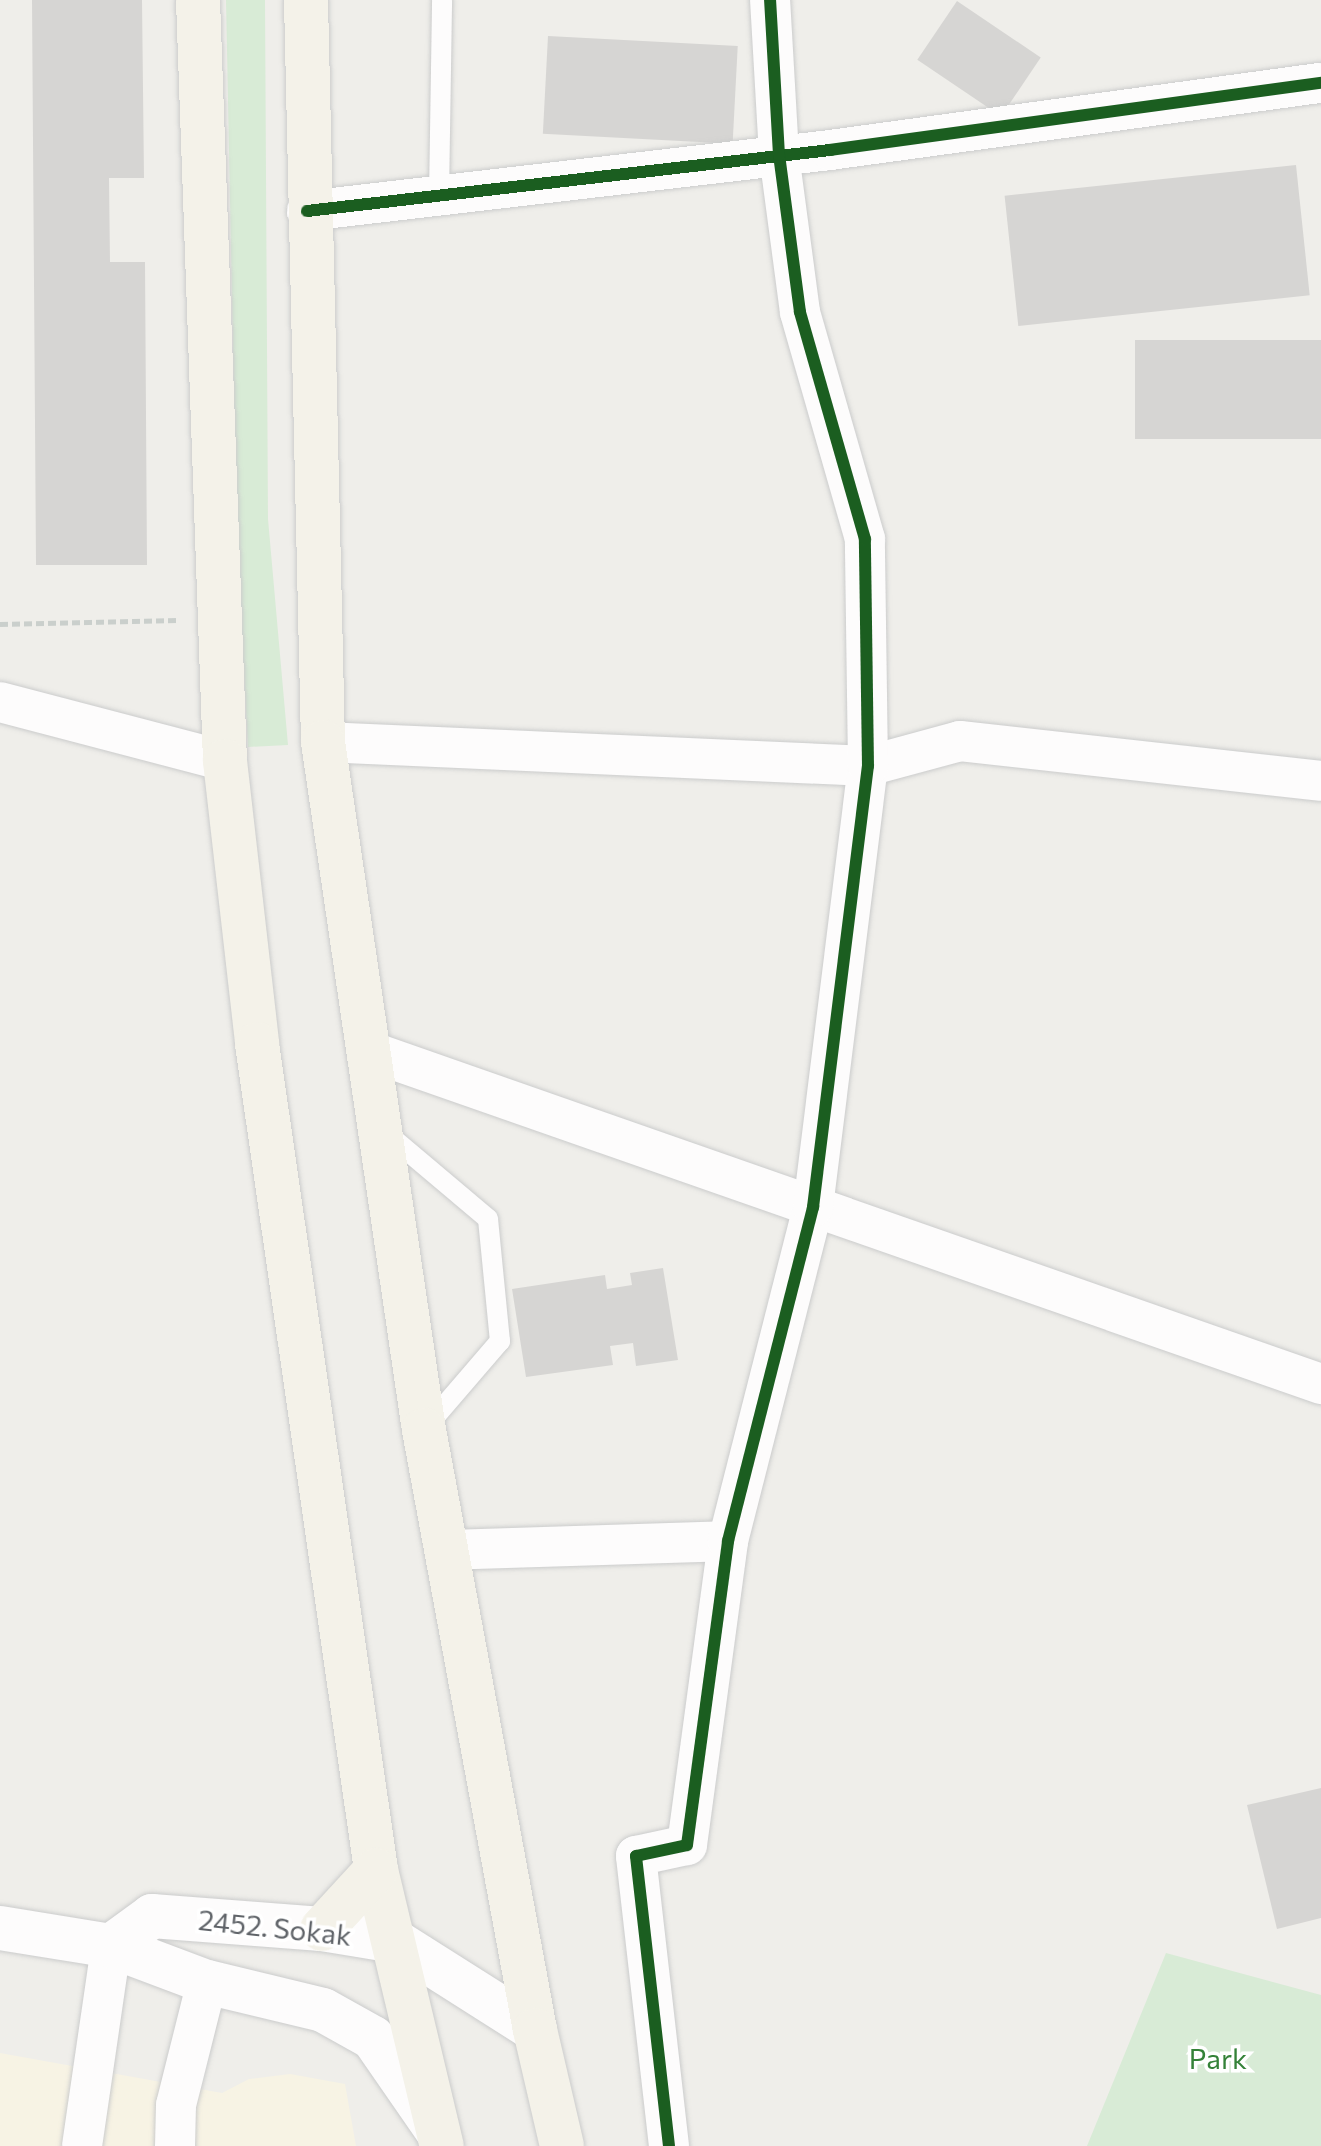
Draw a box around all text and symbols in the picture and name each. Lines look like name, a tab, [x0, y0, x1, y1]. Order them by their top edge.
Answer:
street label: 2452. Sokak	[197, 1902, 353, 1952]
park label: Park	[1189, 2041, 1247, 2075]

